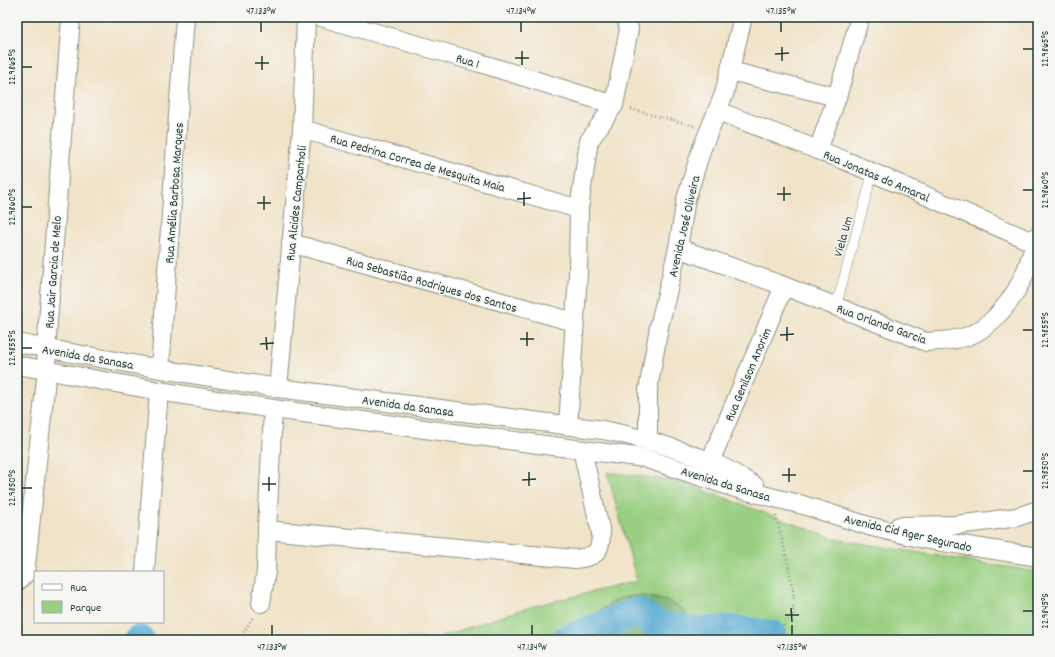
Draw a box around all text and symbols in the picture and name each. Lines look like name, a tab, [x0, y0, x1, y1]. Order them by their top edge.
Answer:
text: 47.133°W	[246, 5, 276, 19]
text: 47.134°W	[506, 5, 536, 19]
text: 47.135°W	[766, 5, 796, 19]
text: 22.9865°S	[1039, 31, 1053, 67]
text: 22.9865°S	[6, 49, 20, 85]
street label: Rua 1	[453, 50, 481, 75]
street label: Rua Amélia Barbosa Marques	[161, 122, 190, 264]
street label: Rua Pedrina Correa de Mesquita Maia	[328, 130, 508, 199]
street label: Rua Alcides Campanholi	[282, 144, 313, 262]
street label: Rua Jonatas do Amaral	[820, 146, 932, 208]
text: 22.9860°S	[1039, 172, 1053, 208]
street label: Avenida José Oliveira	[665, 173, 707, 279]
text: 22.9860°S	[6, 189, 20, 225]
street label: Viela Um	[830, 214, 859, 259]
street label: Rua Jair Garcia de Melo	[41, 215, 68, 329]
street label: Rua Sebastião Rodrigues dos Santos	[344, 252, 519, 319]
street label: Rua Orlando Garcia	[833, 300, 930, 351]
text: 22.9855°S	[1039, 312, 1053, 348]
street label: Rua Genilson Anorim	[721, 325, 778, 425]
text: 22.9855°S	[6, 330, 20, 366]
street label: Avenida da Sanasa	[40, 341, 136, 376]
street label: Avenida da Sanasa	[361, 392, 456, 423]
text: 22.9850°S	[1039, 453, 1053, 489]
street label: Avenida da Sanasa	[678, 463, 773, 508]
text: 22.9850°S	[6, 470, 20, 506]
street label: Avenida Cid Rger Segurado	[842, 510, 973, 558]
legend	[34, 571, 164, 623]
text: Rua	[70, 580, 87, 597]
text: 22.9845°S	[1039, 593, 1053, 629]
text: Parque	[70, 600, 101, 617]
text: 47.133°W	[257, 641, 287, 655]
text: 47.134°W	[517, 641, 547, 655]
text: 47.135°W	[777, 641, 807, 655]

